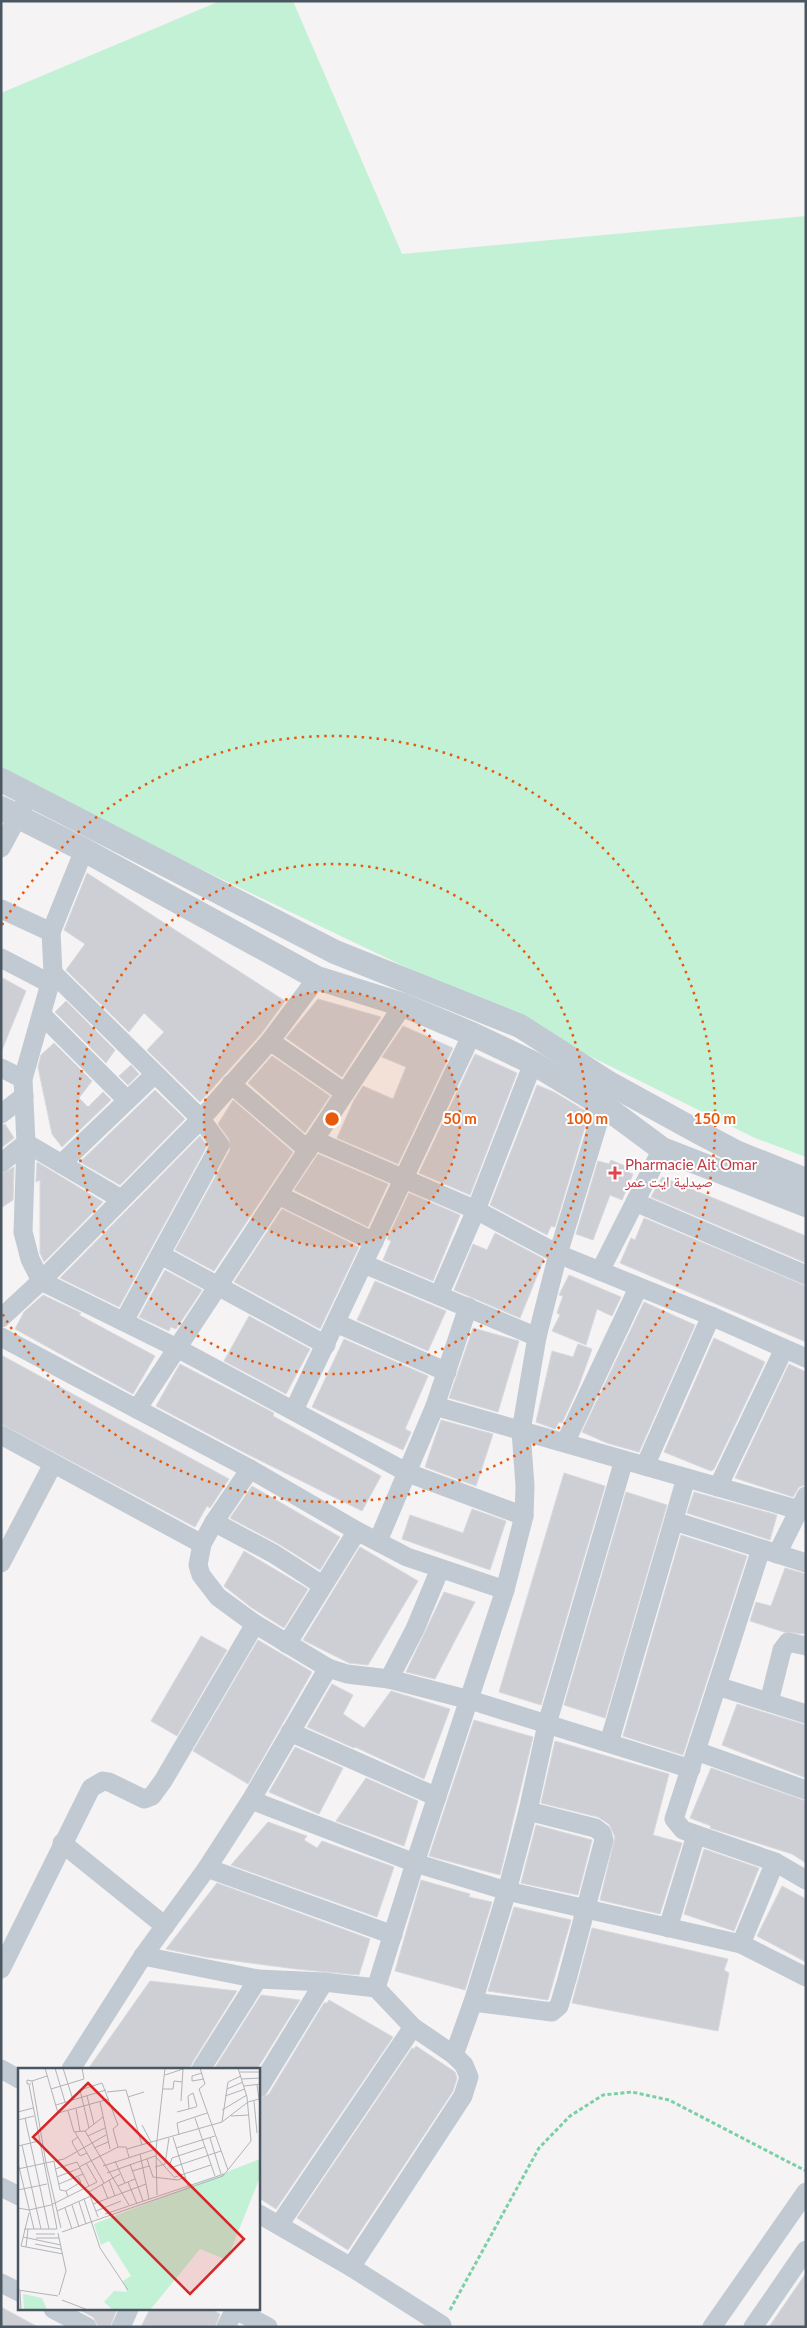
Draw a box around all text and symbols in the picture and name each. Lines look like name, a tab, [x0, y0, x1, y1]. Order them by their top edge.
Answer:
text: 50 m	[443, 1109, 477, 1127]
text: 100 m	[566, 1109, 608, 1127]
text: 150 m	[694, 1109, 736, 1127]
centre of rings	[323, 1110, 341, 1128]
place label: Pharmacie Ait Omar صيدلية ايت عمر	[624, 1155, 758, 1191]
marker: Pharmacie Ait Omar صيدلية ايت عمر	[609, 1167, 621, 1179]
inset map	[18, 2068, 260, 2310]

